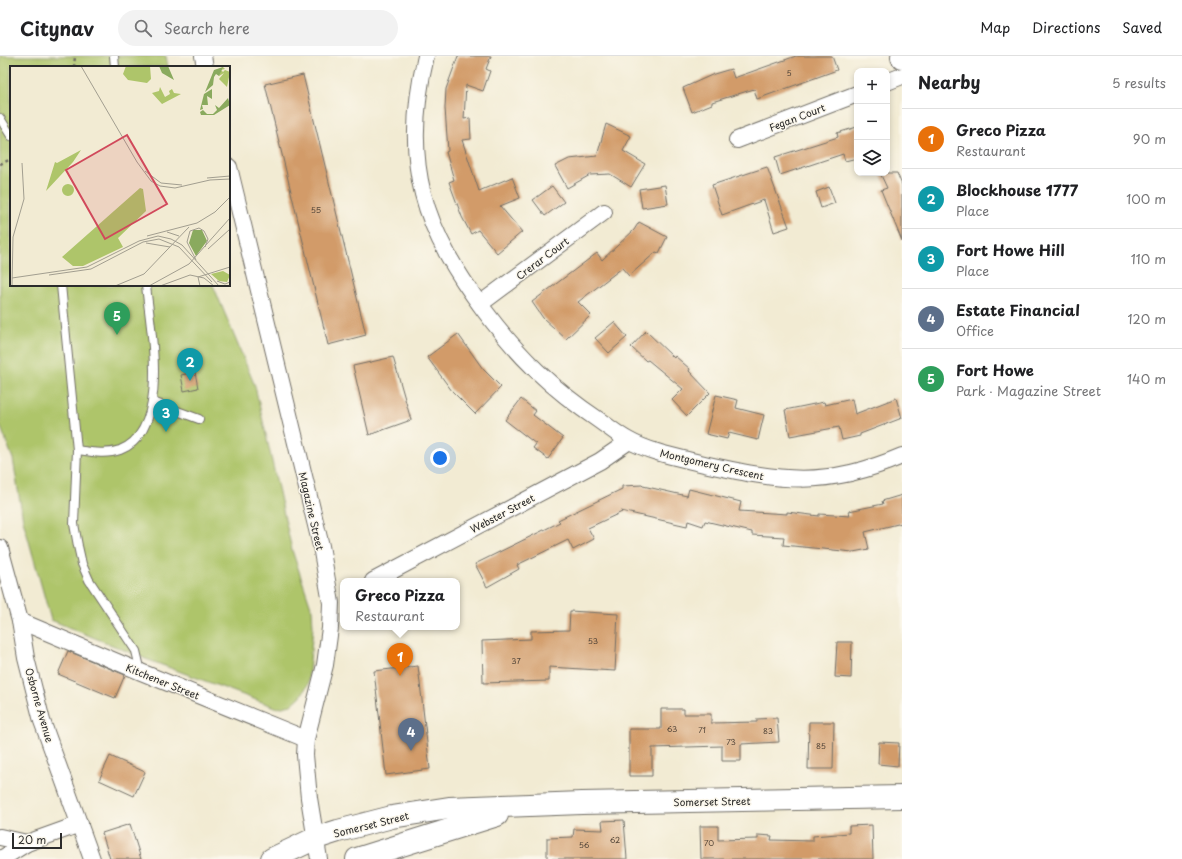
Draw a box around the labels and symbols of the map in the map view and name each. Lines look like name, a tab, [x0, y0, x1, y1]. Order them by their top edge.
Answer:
inset map	[10, 66, 230, 286]
house number: 5	[786, 67, 792, 79]
street label: Fegan Court	[767, 99, 827, 135]
house number: 55	[311, 204, 321, 216]
street label: Crerar Court	[512, 233, 572, 283]
pin: 5	[104, 302, 130, 335]
pin: 2	[177, 348, 203, 381]
pin: 3	[153, 399, 179, 432]
street label: Montgomery Crescent	[659, 445, 765, 483]
your location	[430, 448, 450, 468]
street label: Magazine Street	[296, 470, 328, 552]
street label: Webster Street	[467, 490, 537, 536]
house number: 53	[588, 635, 598, 647]
pin: 1	[387, 643, 413, 676]
house number: 37	[511, 655, 521, 667]
street label: Kitchener Street	[124, 659, 202, 703]
street label: Osborne Avenue	[22, 666, 58, 744]
pin: 4	[398, 718, 424, 751]
house number: 63	[667, 723, 677, 735]
house number: 71	[698, 724, 706, 736]
house number: 83	[763, 725, 773, 737]
house number: 73	[726, 736, 736, 748]
house number: 85	[816, 740, 826, 752]
street label: Somerset Street	[673, 793, 751, 809]
street label: Somerset Street	[332, 807, 410, 841]
scale bar	[12, 831, 62, 850]
house number: 62	[610, 834, 620, 846]
house number: 70	[704, 837, 714, 849]
house number: 56	[579, 839, 590, 851]

